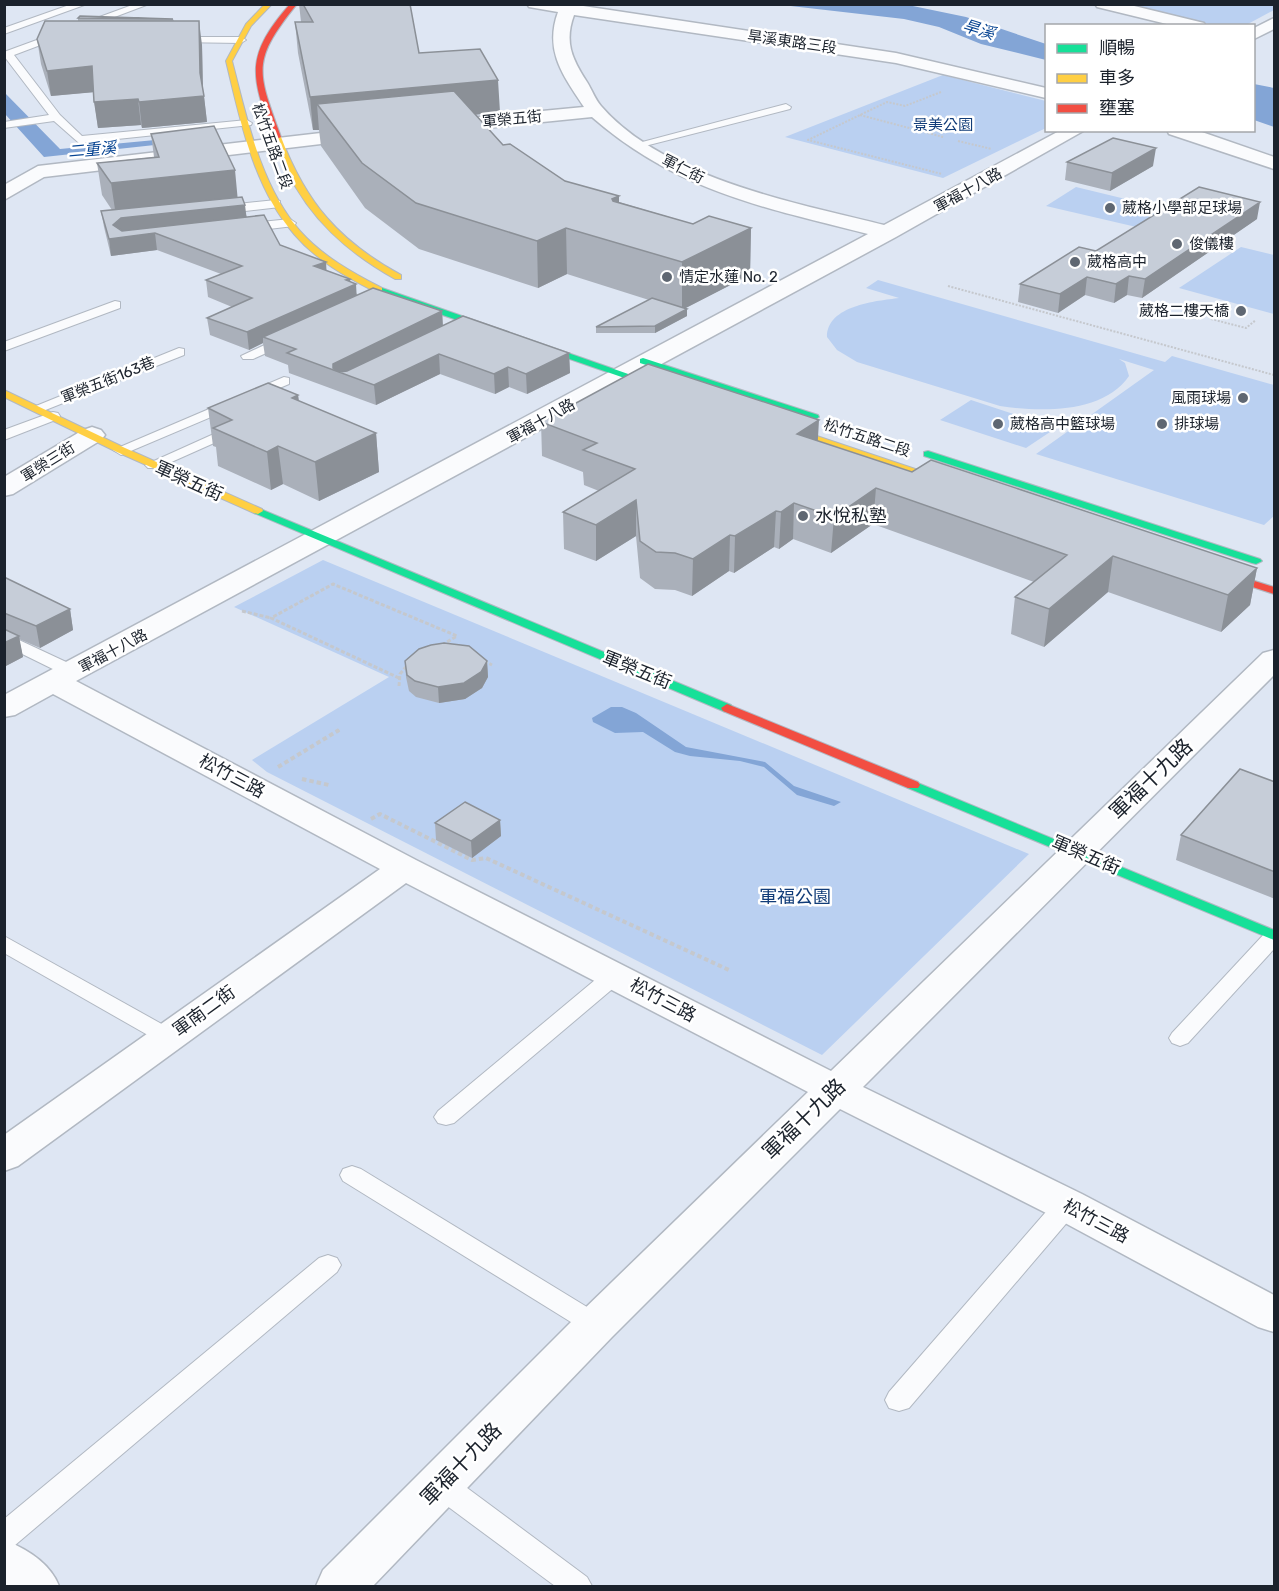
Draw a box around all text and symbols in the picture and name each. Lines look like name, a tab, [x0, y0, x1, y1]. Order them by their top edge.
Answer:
water label: 旱溪	[961, 16, 999, 44]
legend	[1045, 24, 1255, 132]
street label: 旱溪東路三段	[746, 27, 838, 57]
text: 順暢	[1099, 37, 1135, 59]
text: 車多	[1099, 67, 1135, 89]
text: 壅塞	[1099, 97, 1135, 119]
street label: 松竹五路二段	[248, 101, 296, 191]
street label: 軍榮五街	[481, 107, 543, 131]
park label: 景美公園	[913, 116, 973, 134]
water label: 二重溪	[67, 138, 119, 161]
street label: 軍仁街	[659, 151, 707, 187]
street label: 軍福十八路	[931, 164, 1005, 216]
place label: 葳格小學部足球場	[1122, 199, 1242, 217]
marker: 葳格小學部足球場	[1103, 201, 1117, 215]
place label: 俊儀樓	[1189, 235, 1234, 253]
marker: 俊儀樓	[1170, 237, 1184, 251]
place label: 葳格高中	[1087, 253, 1147, 271]
marker: 葳格高中	[1068, 255, 1082, 269]
place label: 情定水蓮 No. 2	[679, 268, 778, 286]
marker: 情定水蓮 No. 2	[660, 270, 674, 284]
place label: 葳格二樓天橋	[1139, 302, 1229, 320]
marker: 葳格二樓天橋	[1234, 304, 1248, 318]
street label: 軍榮五街163巷	[59, 353, 157, 407]
place label: 風雨球場	[1171, 389, 1231, 407]
marker: 風雨球場	[1236, 391, 1250, 405]
street label: 軍福十八路	[504, 395, 578, 447]
place label: 葳格高中籃球場	[1010, 415, 1115, 433]
place label: 排球場	[1174, 415, 1219, 433]
street label: 松竹五路二段	[821, 416, 913, 460]
marker: 葳格高中籃球場	[991, 417, 1005, 431]
marker: 排球場	[1155, 417, 1169, 431]
street label: 軍榮三街	[18, 438, 78, 486]
street label: 軍榮五街	[152, 456, 226, 506]
place label: 水悅私塾	[815, 505, 887, 527]
marker: 水悅私塾	[796, 509, 810, 523]
street label: 軍福十八路	[76, 625, 150, 677]
street label: 軍榮五街	[600, 646, 674, 694]
street label: 軍福十九路	[1104, 733, 1197, 824]
street label: 松竹三路	[195, 749, 269, 803]
street label: 軍榮五街	[1049, 831, 1123, 879]
park label: 軍福公園	[759, 886, 831, 908]
street label: 松竹三路	[626, 973, 700, 1027]
street label: 軍南二街	[168, 981, 240, 1041]
street label: 軍福十九路	[757, 1073, 850, 1164]
street label: 松竹三路	[1059, 1194, 1133, 1248]
street label: 軍福十九路	[415, 1417, 506, 1510]

